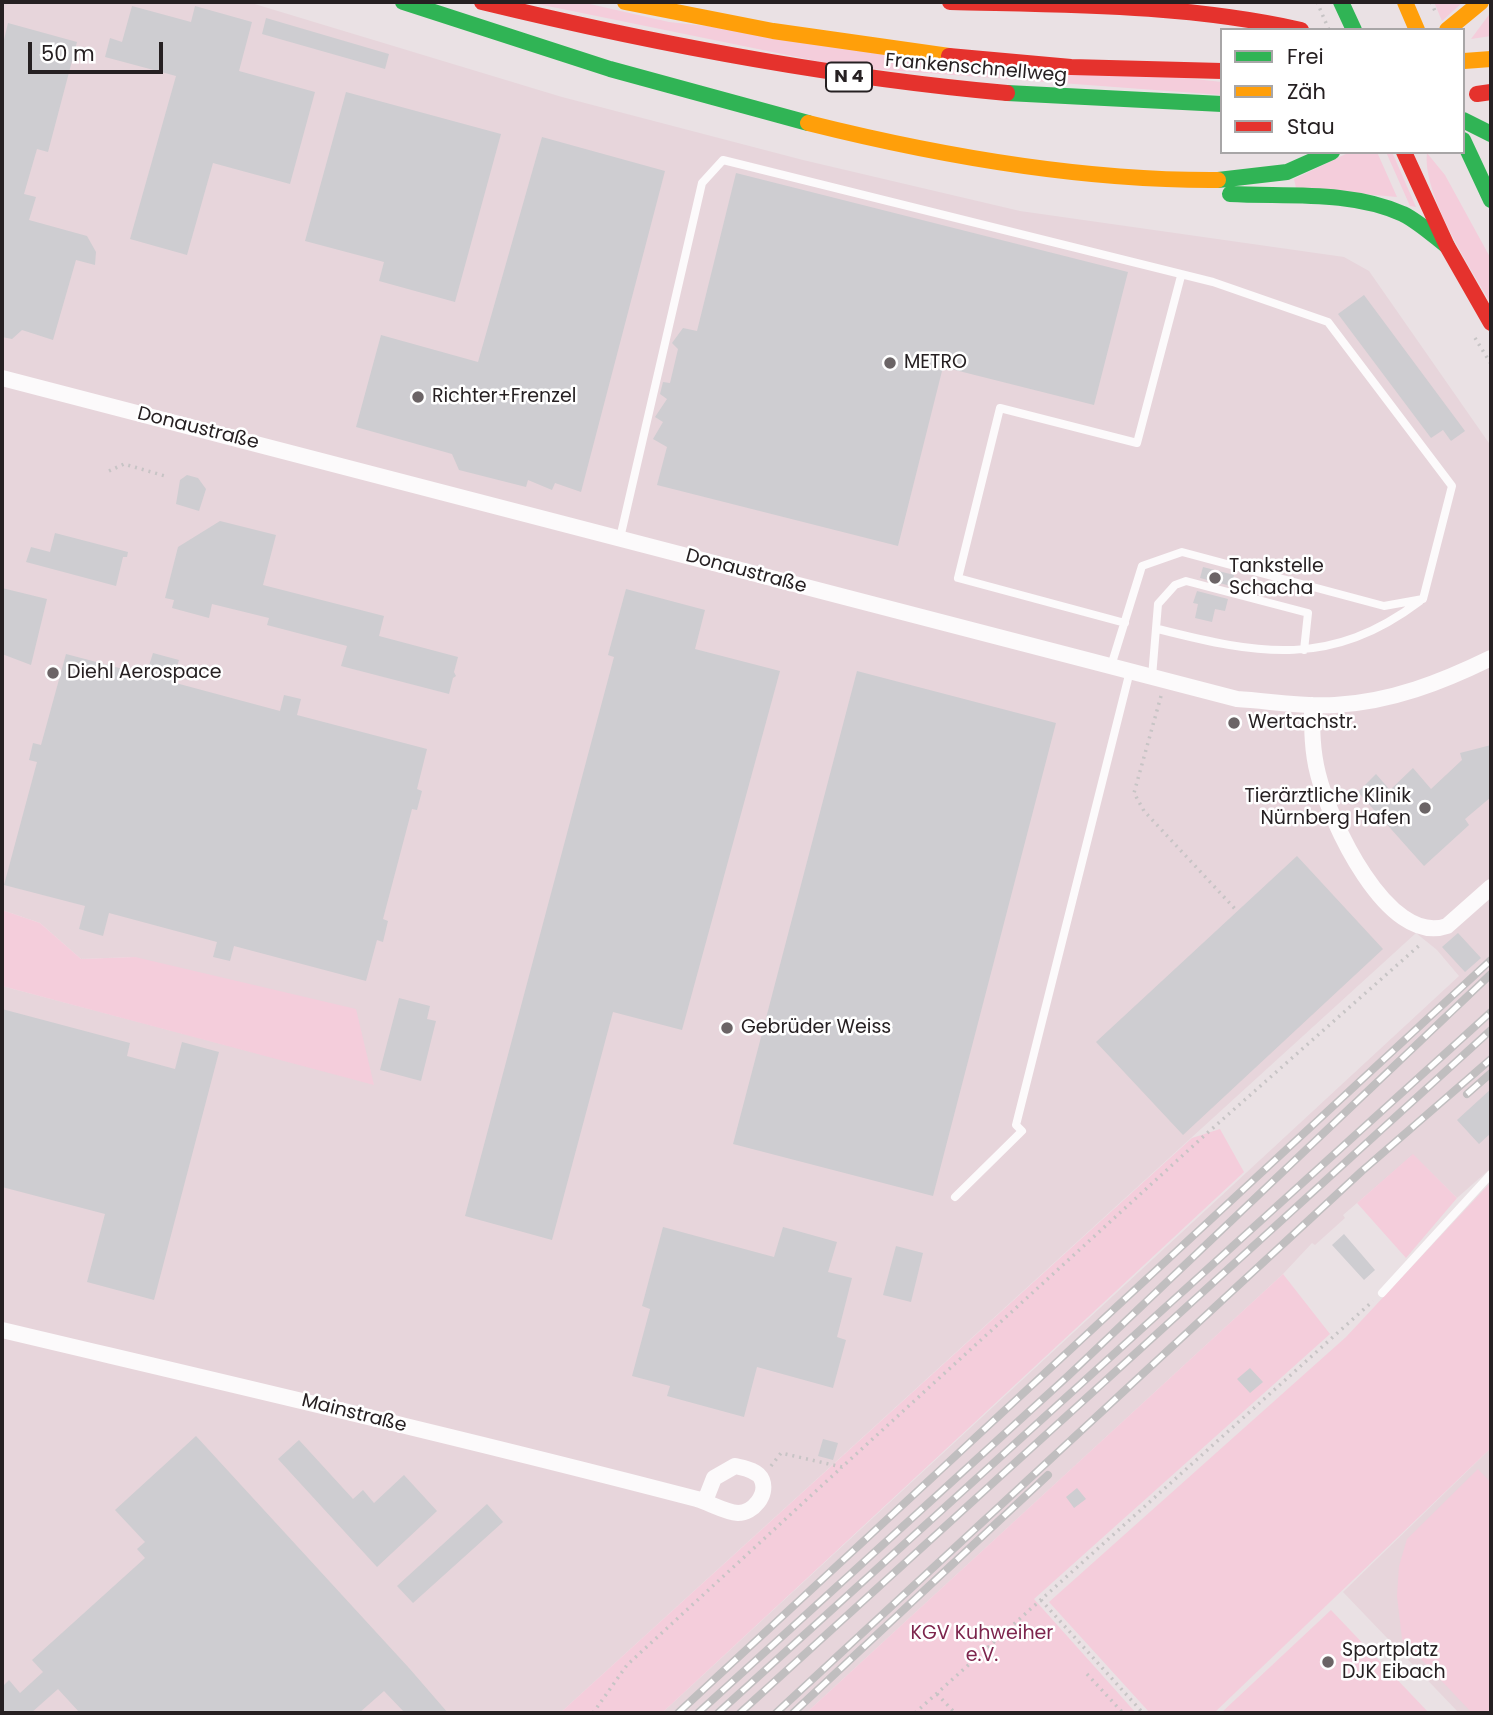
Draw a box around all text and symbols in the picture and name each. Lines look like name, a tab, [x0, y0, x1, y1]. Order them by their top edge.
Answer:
scale bar	[32, 28, 166, 72]
legend	[1220, 28, 1465, 154]
text: 50 m	[41, 39, 95, 68]
text: Frei	[1287, 42, 1324, 71]
street label: Frankenschnellweg	[884, 50, 1068, 88]
road number: N 4	[826, 62, 872, 92]
text: Zäh	[1287, 77, 1326, 106]
text: Stau	[1287, 112, 1335, 141]
place label: METRO	[904, 352, 967, 374]
marker: METRO	[882, 355, 898, 371]
place label: Richter+Frenzel	[432, 386, 576, 408]
marker: Richter+Frenzel	[410, 389, 426, 405]
street label: Donaustraße	[135, 403, 261, 455]
street label: Donaustraße	[683, 545, 809, 599]
place label: Tankstelle Schacha	[1229, 556, 1324, 600]
marker: Tankstelle Schacha	[1207, 570, 1223, 586]
place label: Diehl Aerospace	[67, 662, 222, 684]
marker: Diehl Aerospace	[45, 665, 61, 681]
place label: Wertachstr.	[1248, 712, 1357, 734]
marker: Wertachstr.	[1226, 715, 1242, 731]
place label: Tierärztliche Klinik Nürnberg Hafen	[1244, 786, 1411, 830]
marker: Tierärztliche Klinik Nürnberg Hafen	[1417, 800, 1433, 816]
place label: Gebrüder Weiss	[741, 1017, 891, 1039]
marker: Gebrüder Weiss	[719, 1020, 735, 1036]
street label: Mainstraße	[299, 1390, 409, 1438]
park label: KGV Kuhweiher e.V.	[911, 1623, 1053, 1667]
place label: Sportplatz DJK Eibach	[1342, 1640, 1446, 1684]
marker: Sportplatz DJK Eibach	[1320, 1654, 1336, 1670]

